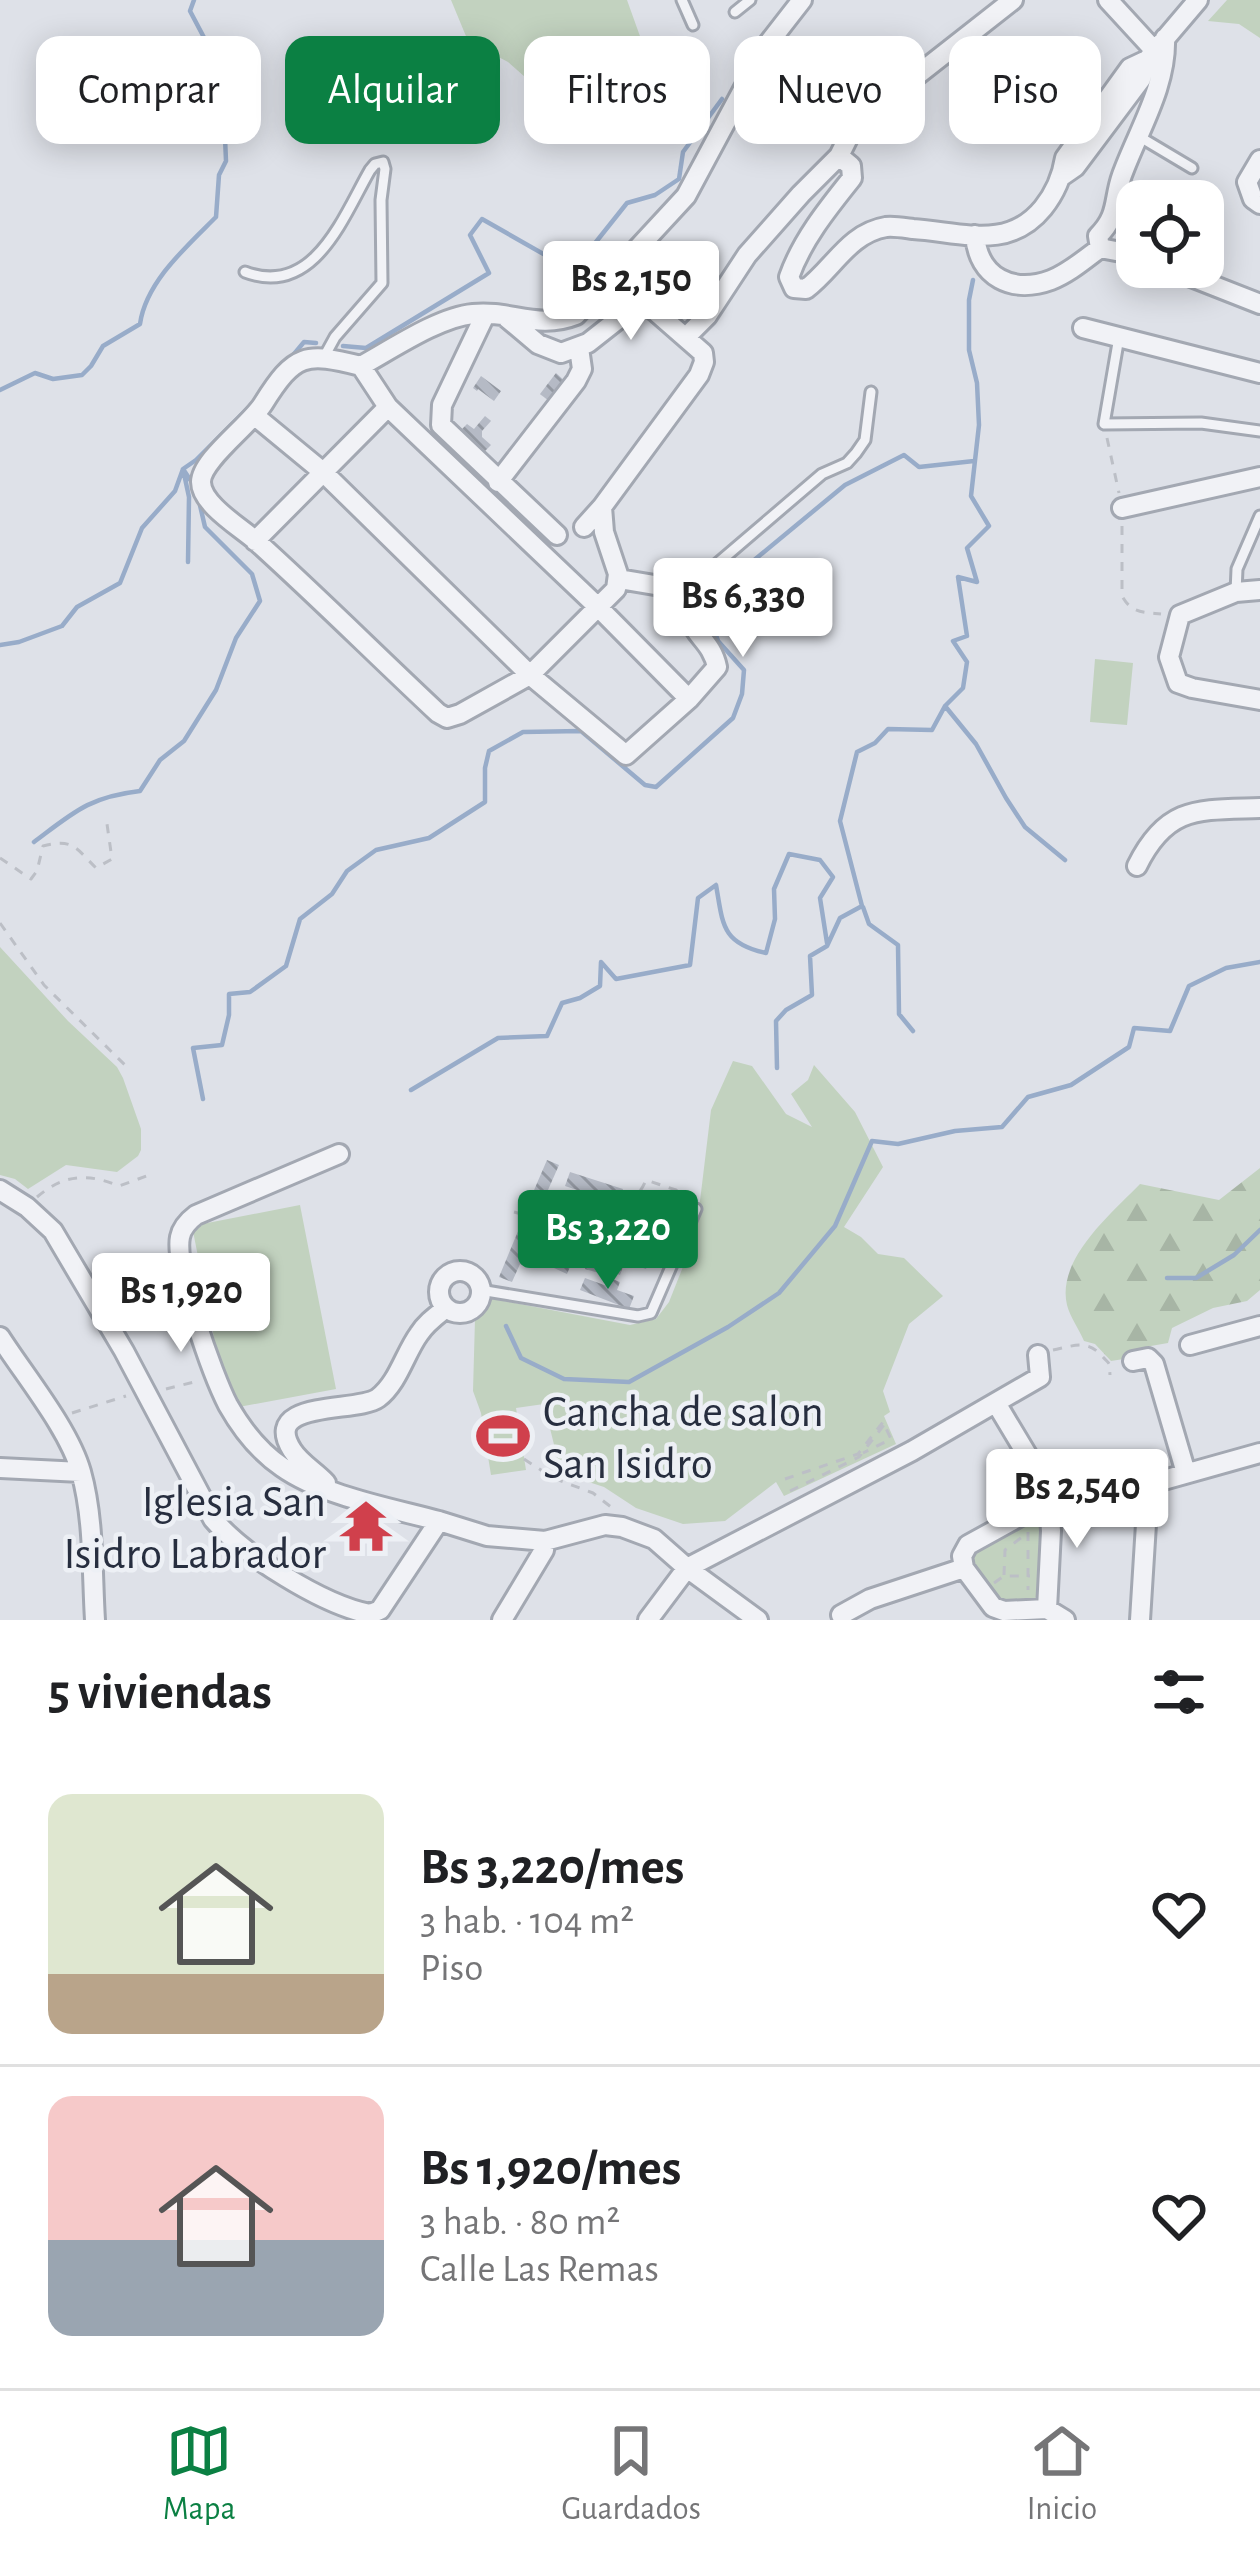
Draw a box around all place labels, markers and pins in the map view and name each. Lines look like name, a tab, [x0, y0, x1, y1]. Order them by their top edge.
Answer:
pin: Bs 2,150	[507, 241, 755, 343]
pin: Bs 6,330	[619, 558, 867, 660]
pin: Bs 3,220	[484, 1190, 732, 1292]
pin: Bs 1,920	[57, 1253, 305, 1355]
place label: Cancha de salon San Isidro	[543, 1390, 824, 1487]
sports icon: Cancha de salon San Isidro	[474, 1407, 532, 1465]
pin: Bs 2,540	[953, 1449, 1201, 1551]
place label: Iglesia San Isidro Labrador	[63, 1480, 326, 1577]
temple icon: Iglesia San Isidro Labrador	[337, 1497, 395, 1555]

